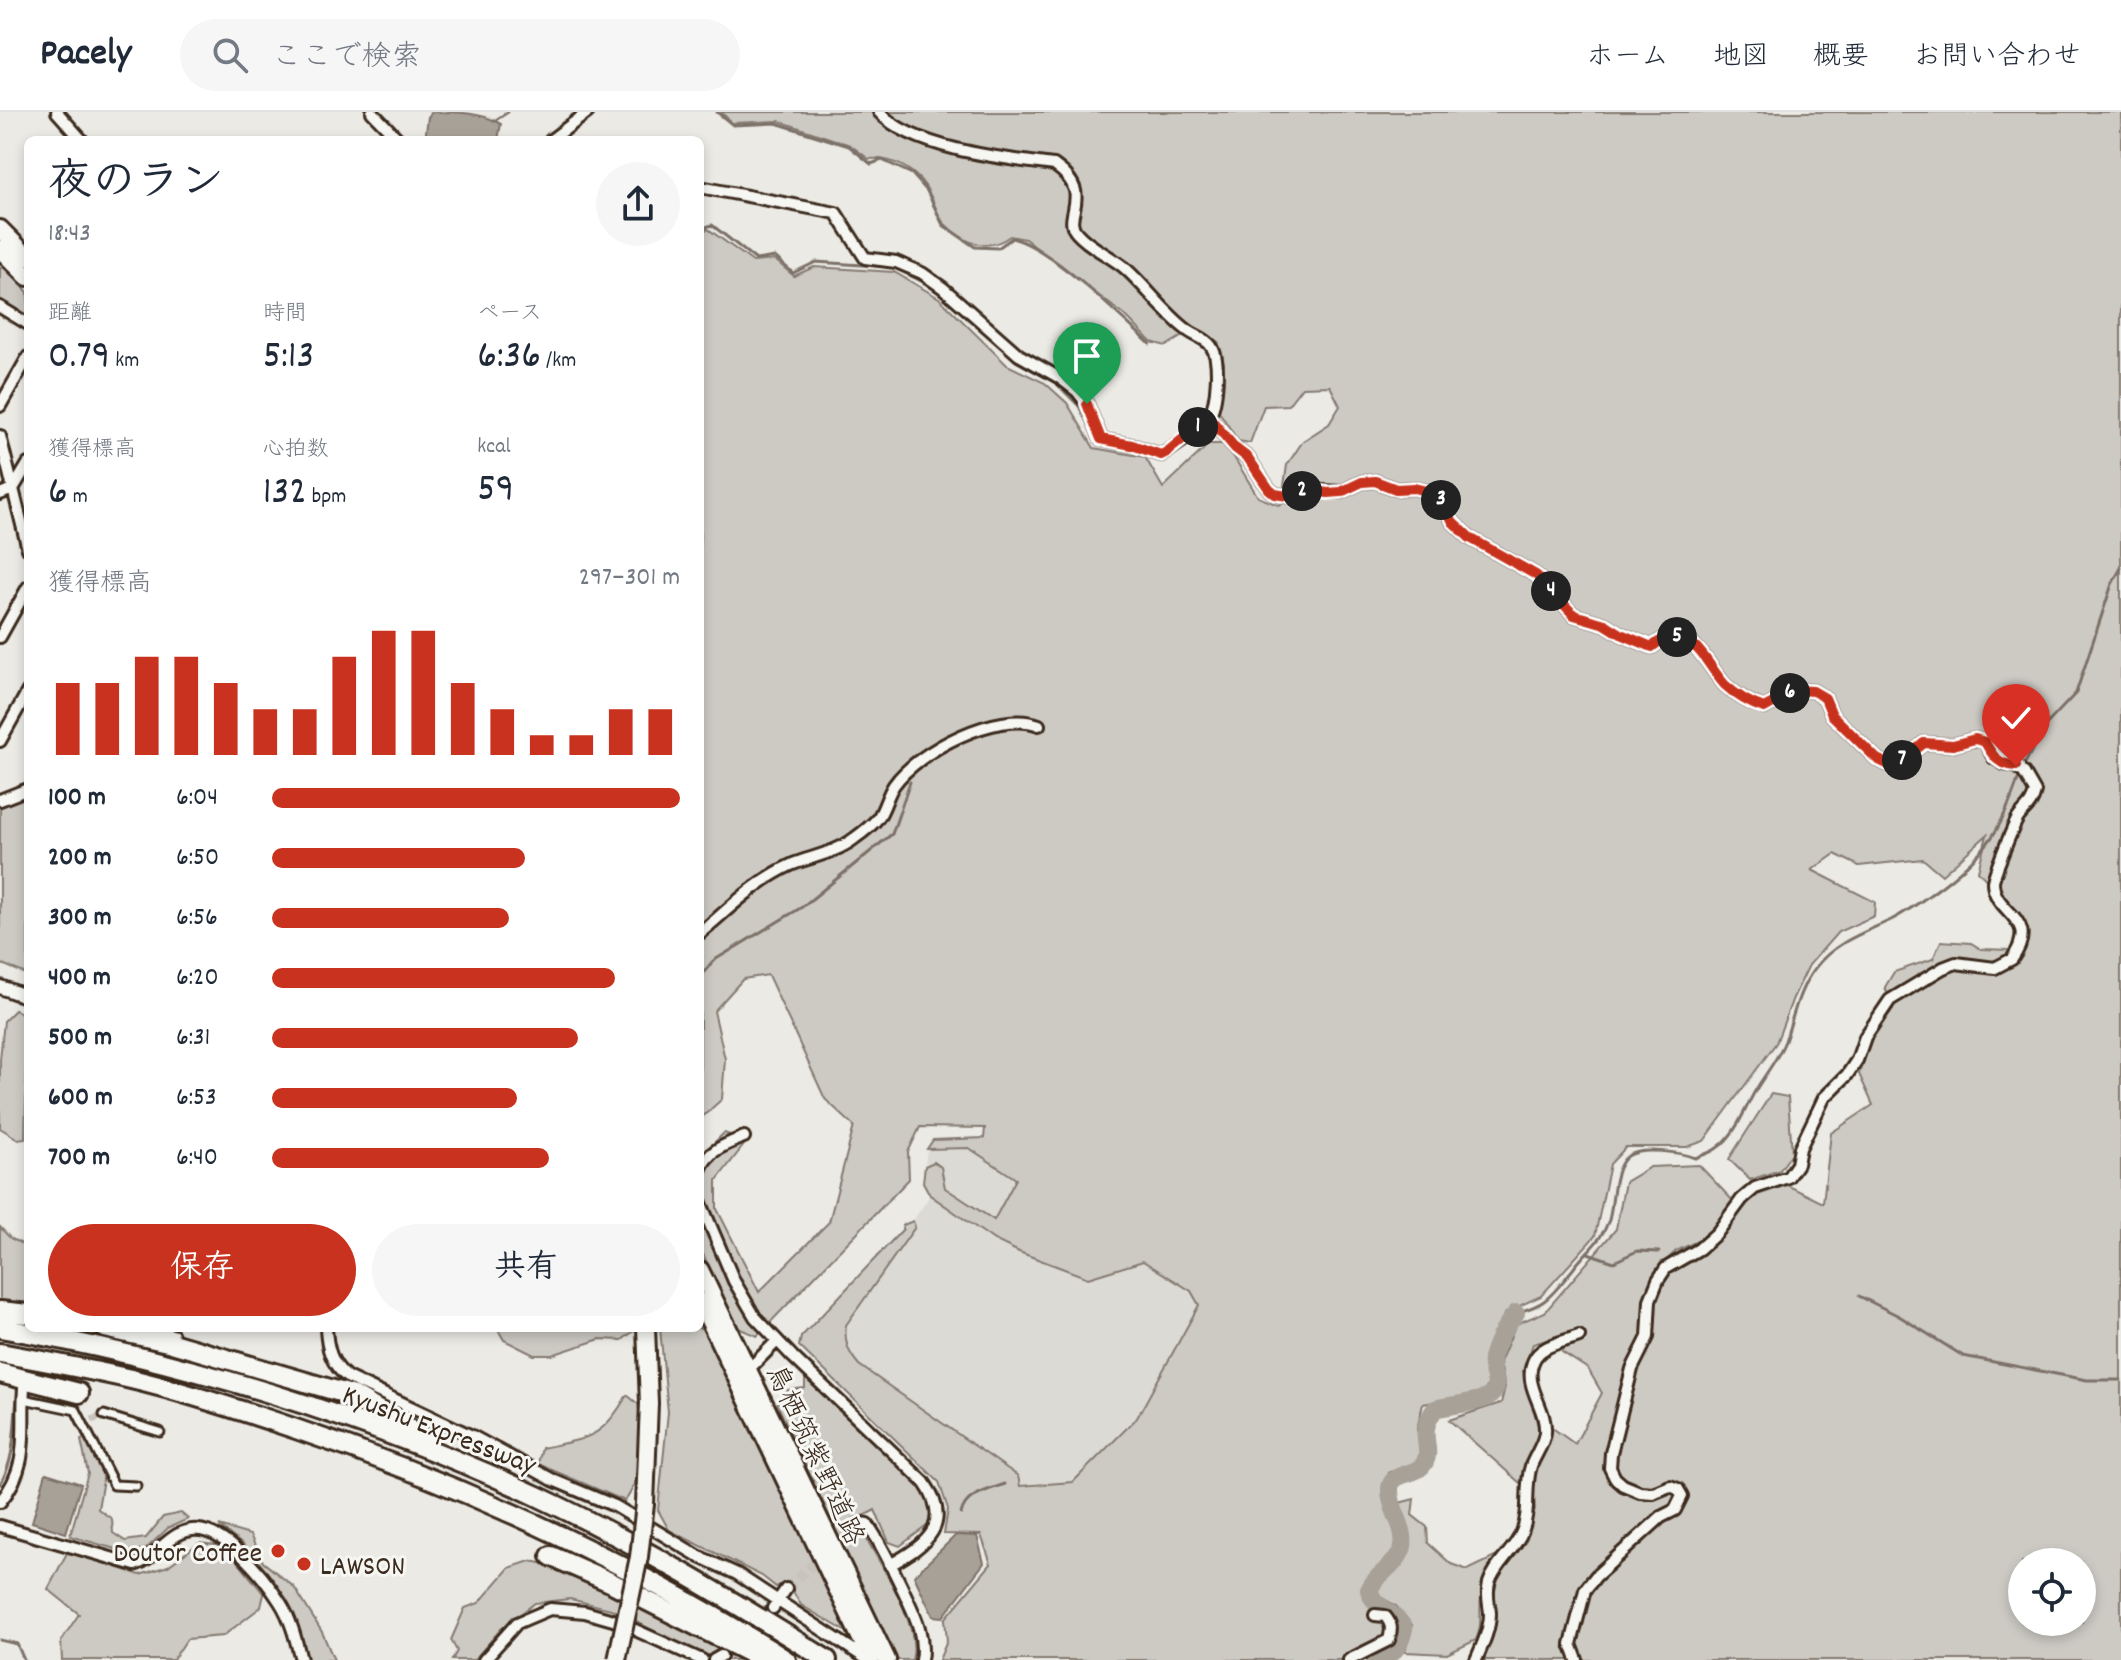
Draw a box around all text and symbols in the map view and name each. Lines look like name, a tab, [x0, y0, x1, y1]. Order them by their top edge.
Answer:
search box	[180, 19, 740, 91]
text: Pacely	[40, 28, 132, 83]
icon: search	[208, 33, 252, 77]
text: ここで検索	[272, 38, 422, 81]
text: ホーム	[1586, 39, 1669, 79]
text: 地図	[1713, 39, 1769, 79]
text: 概要	[1813, 39, 1869, 79]
text: お問い合わせ	[1913, 39, 2081, 79]
text: 夜のラン	[48, 154, 224, 217]
button: share	[596, 162, 680, 246]
text: 18:43	[48, 216, 91, 253]
text: 距離	[48, 299, 92, 330]
text: 時間	[263, 299, 307, 330]
text: ペース	[477, 299, 542, 330]
pin	[1053, 322, 1121, 404]
text: 0.79	[48, 330, 110, 387]
text: 5:13	[263, 330, 314, 387]
text: 6:36	[477, 330, 541, 387]
icon: arrive	[1065, 334, 1109, 378]
text: km	[110, 346, 139, 377]
text: /km	[541, 346, 576, 377]
pin: 1	[1178, 407, 1218, 447]
text: 1	[1196, 411, 1200, 442]
text: kcal	[477, 432, 511, 463]
text: 獲得標高	[48, 435, 136, 466]
text: 心拍数	[263, 435, 329, 466]
text: 59	[477, 463, 514, 520]
text: 6	[48, 466, 68, 523]
text: 132	[263, 466, 307, 523]
pin: 2	[1282, 471, 1322, 511]
text: 2	[1297, 475, 1307, 506]
pin: 3	[1421, 480, 1461, 520]
text: m	[68, 482, 88, 513]
text: bpm	[307, 482, 346, 513]
text: 3	[1436, 484, 1446, 515]
text: 297–301 m	[579, 560, 680, 597]
text: 獲得標高	[48, 566, 152, 603]
pin: 4	[1531, 571, 1571, 611]
text: 4	[1546, 575, 1556, 606]
pin: 5	[1657, 617, 1697, 657]
text: 5	[1672, 621, 1682, 652]
pin: 6	[1770, 673, 1810, 713]
text: 6	[1785, 677, 1795, 708]
pin	[1982, 684, 2050, 766]
icon: check	[1994, 696, 2038, 740]
pin: 7	[1882, 740, 1922, 780]
text: 7	[1898, 744, 1906, 775]
text: 100 m	[48, 780, 106, 817]
text: 6:04	[176, 780, 218, 817]
text: 200 m	[48, 840, 112, 877]
text: 6:50	[176, 840, 219, 877]
text: 300 m	[48, 900, 112, 937]
text: 6:56	[176, 900, 218, 937]
text: 400 m	[48, 960, 111, 997]
text: 6:20	[176, 960, 219, 997]
text: 500 m	[48, 1020, 112, 1057]
text: 6:31	[176, 1020, 210, 1057]
text: 600 m	[48, 1080, 113, 1117]
text: 6:53	[176, 1080, 217, 1117]
text: 700 m	[48, 1140, 110, 1177]
text: 6:40	[176, 1140, 218, 1177]
button: 保存	[48, 1224, 356, 1316]
button: 共有	[372, 1224, 680, 1316]
street label: 鳥栖筑紫野道路	[753, 1359, 872, 1553]
street label: Kyushu Expressway	[336, 1377, 541, 1488]
place label: Doutor Coffee	[114, 1536, 262, 1576]
marker: Doutor Coffee	[269, 1542, 287, 1560]
map controls	[2008, 1548, 2096, 1636]
button: locate	[2008, 1548, 2096, 1636]
place label: LAWSON	[320, 1549, 405, 1589]
marker: LAWSON	[295, 1555, 313, 1573]

